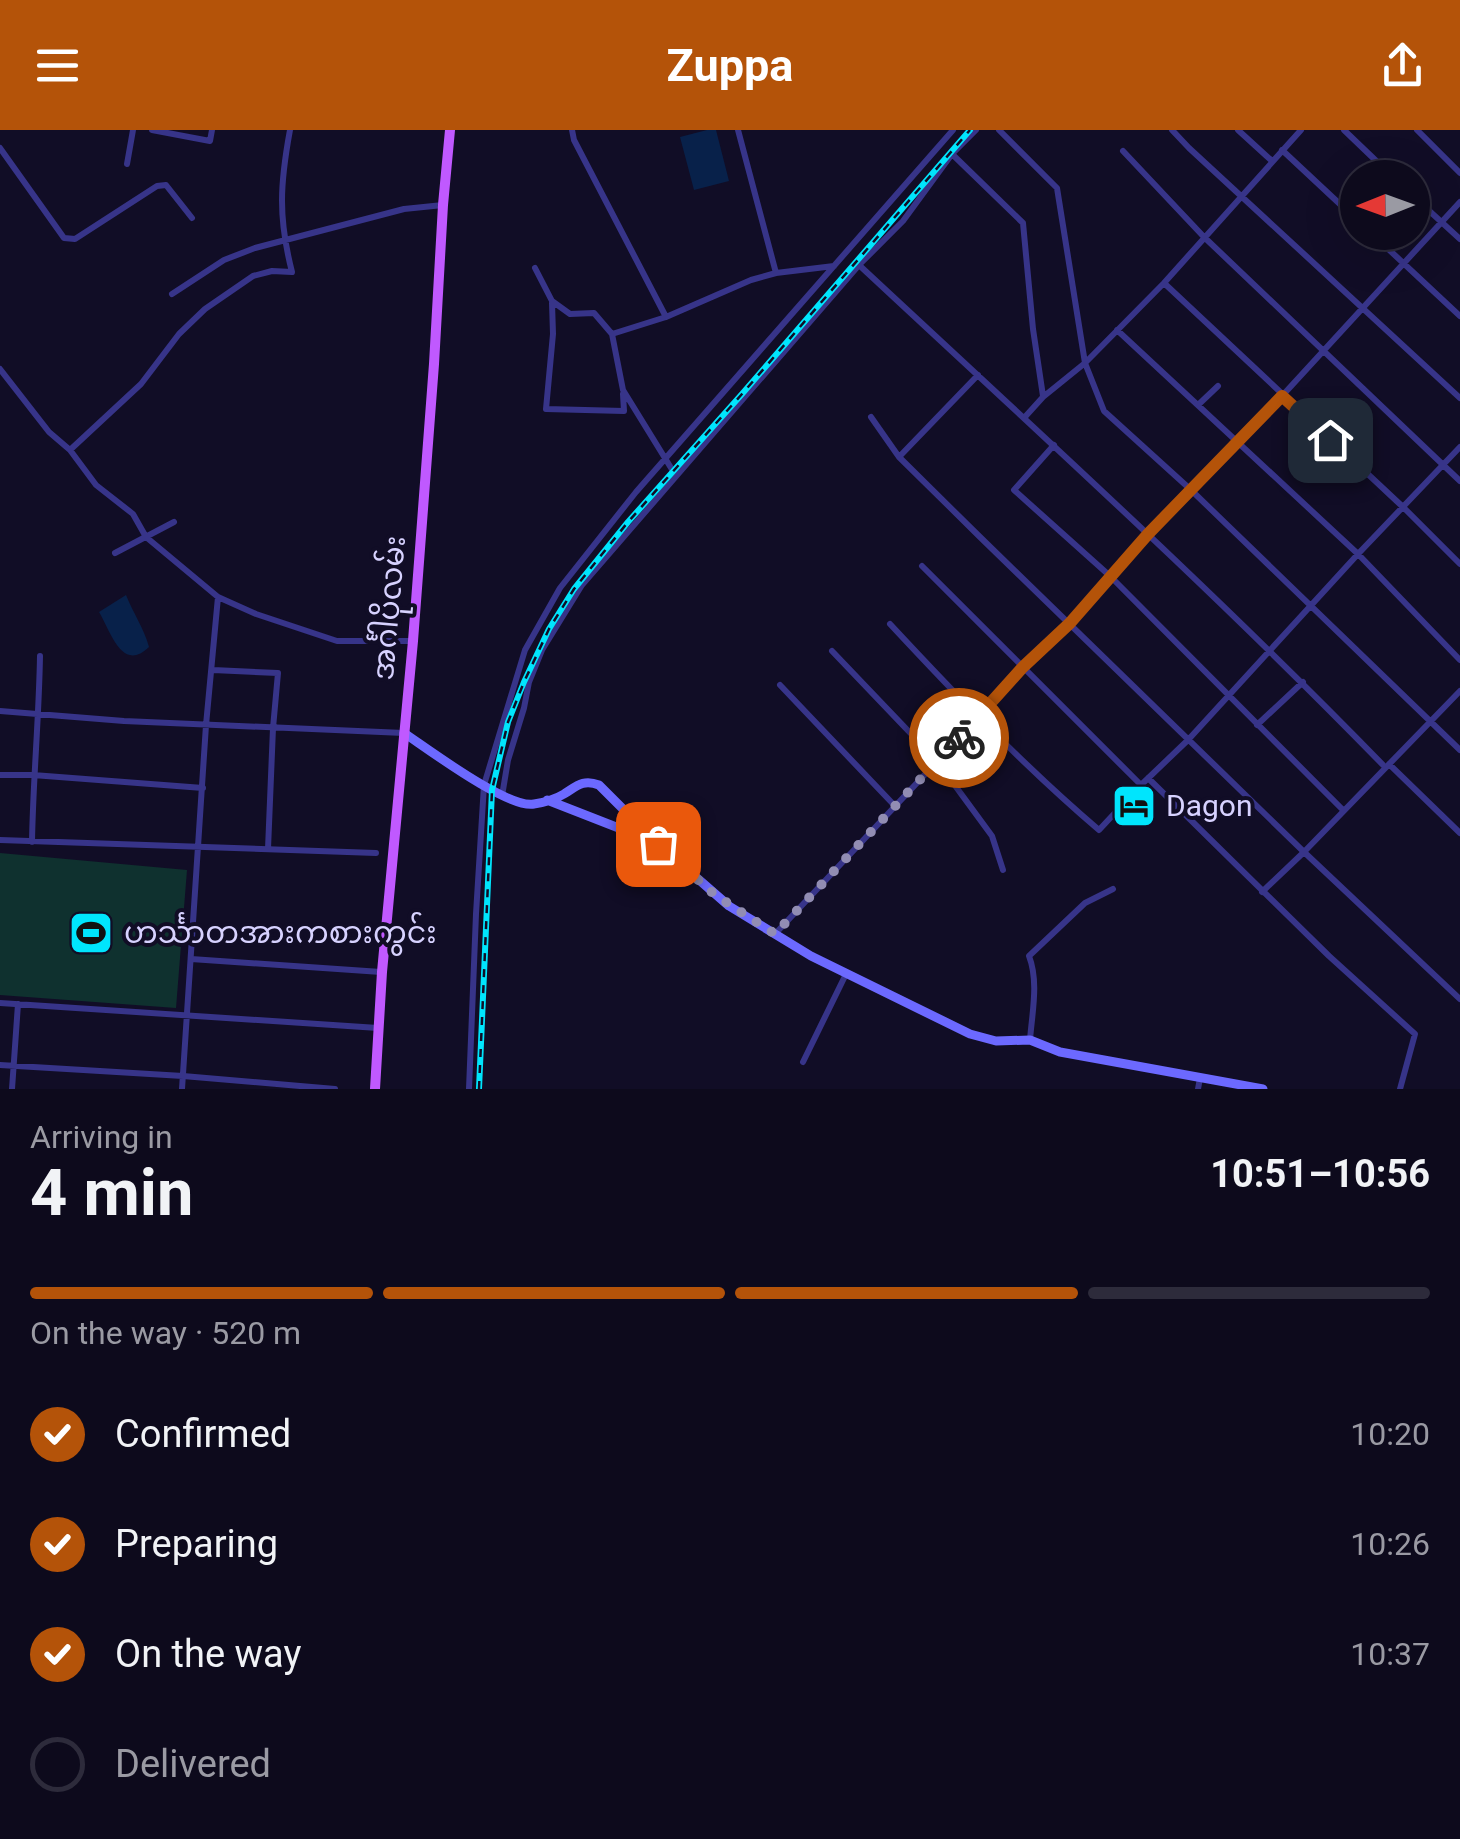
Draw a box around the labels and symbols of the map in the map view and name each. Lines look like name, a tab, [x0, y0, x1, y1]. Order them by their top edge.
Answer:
north arrow	[1340, 160, 1430, 250]
pin	[1288, 398, 1373, 483]
street label: အင်္ဂါပိုလမ်း	[361, 534, 420, 682]
courier	[909, 688, 1009, 788]
hotel icon: Dagon	[1111, 783, 1157, 829]
place label: Dagon	[1166, 788, 1253, 823]
pin	[616, 802, 701, 887]
sports icon: ဟင်္သာတအားကစားကွင်း	[68, 910, 114, 956]
place label: ဟင်္သာတအားကစားကွင်း	[124, 911, 437, 956]

